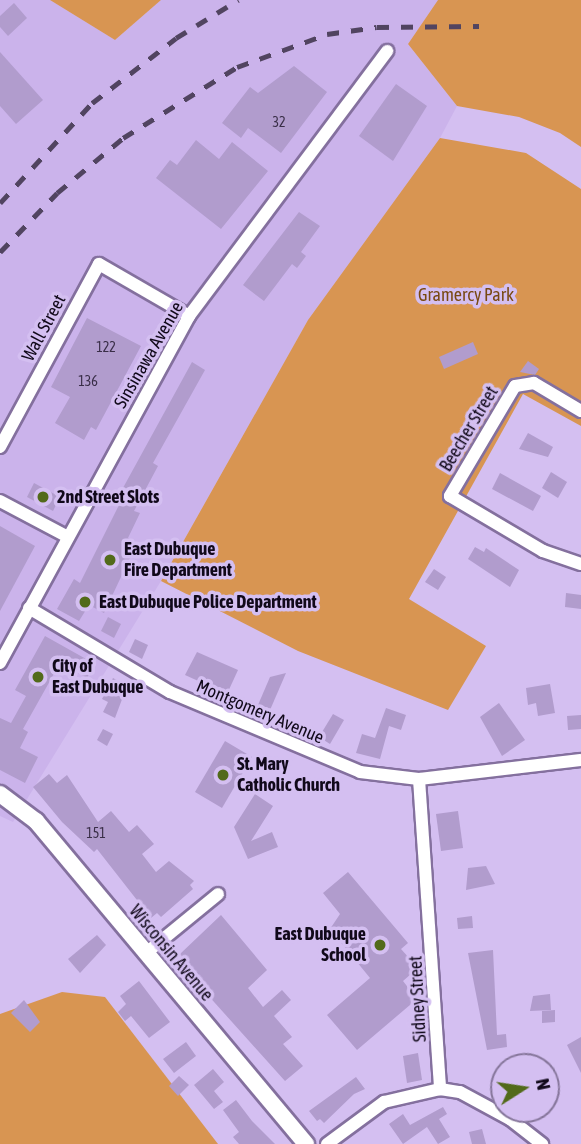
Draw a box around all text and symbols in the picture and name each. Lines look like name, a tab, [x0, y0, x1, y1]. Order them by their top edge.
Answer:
house number: 32	[272, 114, 286, 130]
park label: Gramercy Park	[418, 284, 514, 306]
street label: Wall Street	[17, 291, 71, 365]
street label: Sinsinawa Avenue	[110, 298, 188, 412]
house number: 122	[96, 339, 116, 355]
house number: 136	[78, 373, 98, 389]
street label: Beecher Street	[435, 382, 503, 476]
place label: 2nd Street Slots	[57, 486, 159, 508]
marker: 2nd Street Slots	[35, 489, 51, 505]
place label: East Dubuque Fire Department	[124, 539, 232, 582]
marker: East Dubuque Fire Department	[102, 552, 118, 568]
place label: East Dubuque Police Department	[99, 591, 317, 613]
marker: East Dubuque Police Department	[77, 594, 93, 610]
place label: City of East Dubuque	[52, 656, 143, 698]
marker: City of East Dubuque	[30, 669, 46, 685]
street label: Montgomery Avenue	[193, 675, 327, 749]
place label: St. Mary Catholic Church	[237, 754, 340, 796]
marker: St. Mary Catholic Church	[215, 767, 231, 783]
house number: 151	[86, 825, 106, 841]
street label: Wisconsin Avenue	[125, 901, 217, 1005]
place label: East Dubuque School	[275, 924, 366, 967]
marker: East Dubuque School	[372, 937, 388, 953]
street label: Sidney Street	[405, 955, 431, 1043]
north arrow	[490, 1053, 560, 1123]
text: N	[532, 1076, 556, 1092]

